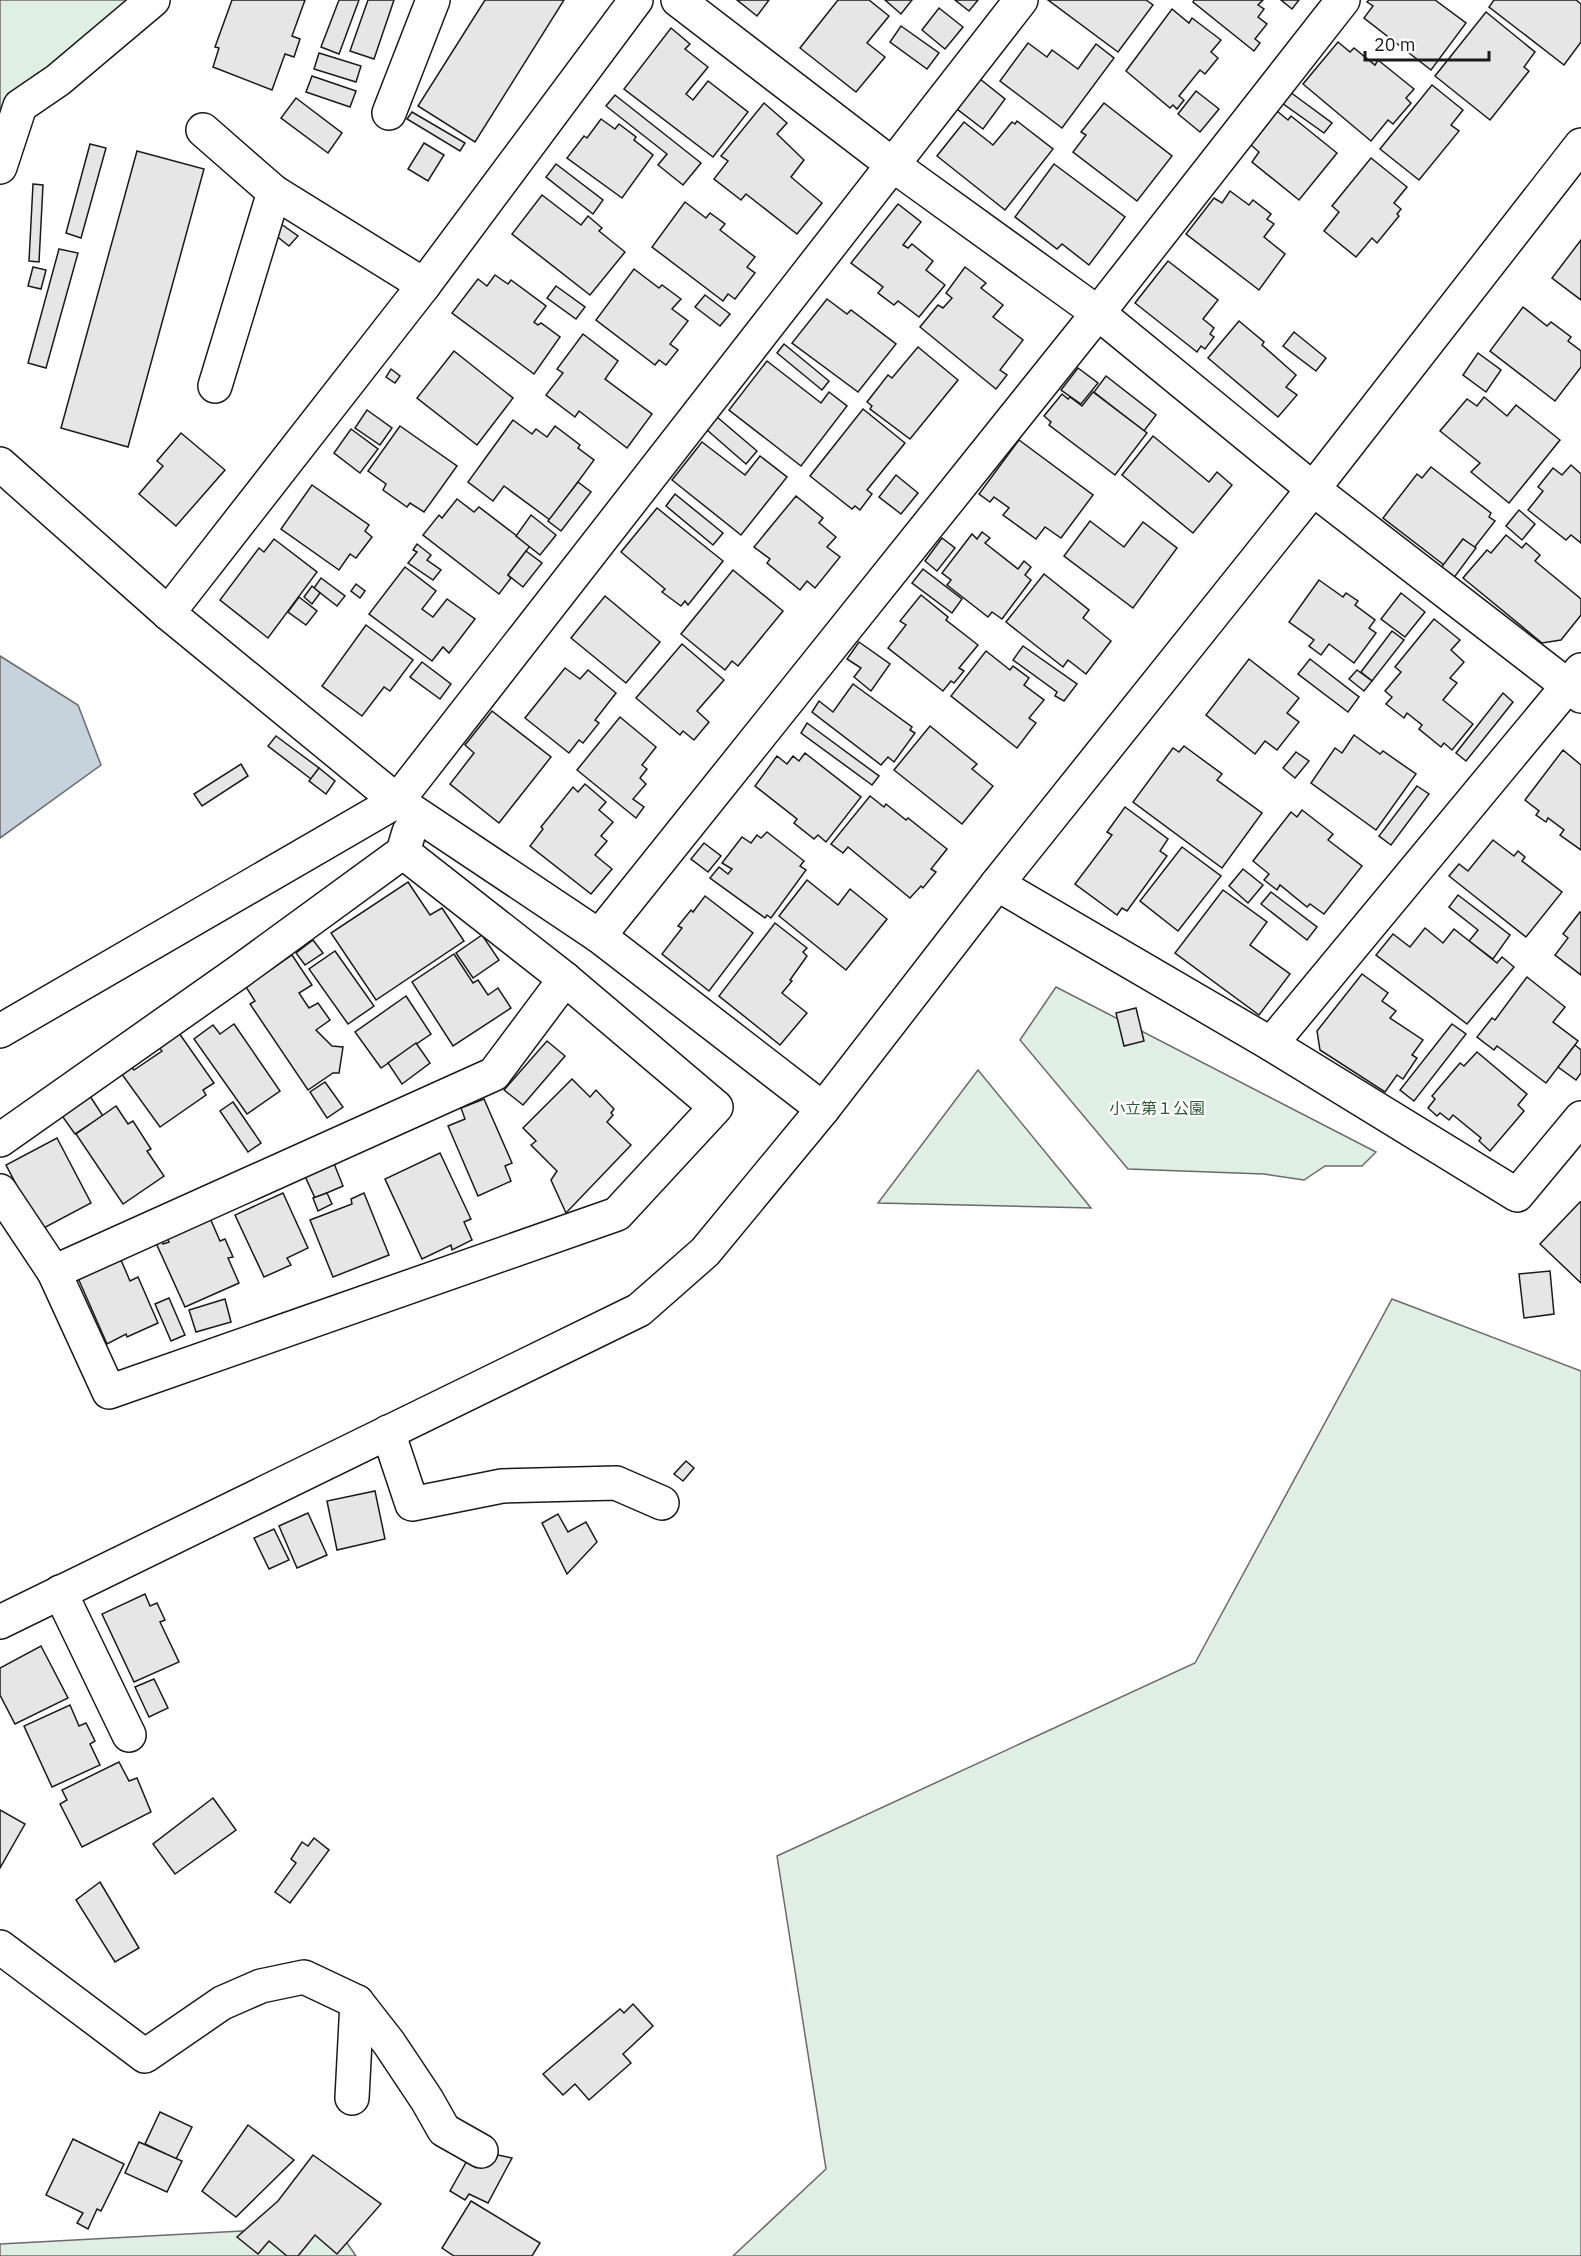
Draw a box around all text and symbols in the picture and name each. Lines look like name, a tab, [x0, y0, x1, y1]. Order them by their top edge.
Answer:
scale bar	[1365, 24, 1490, 62]
text: 20 m	[1374, 33, 1416, 56]
park label: 小立第１公園	[1109, 1098, 1205, 1118]

